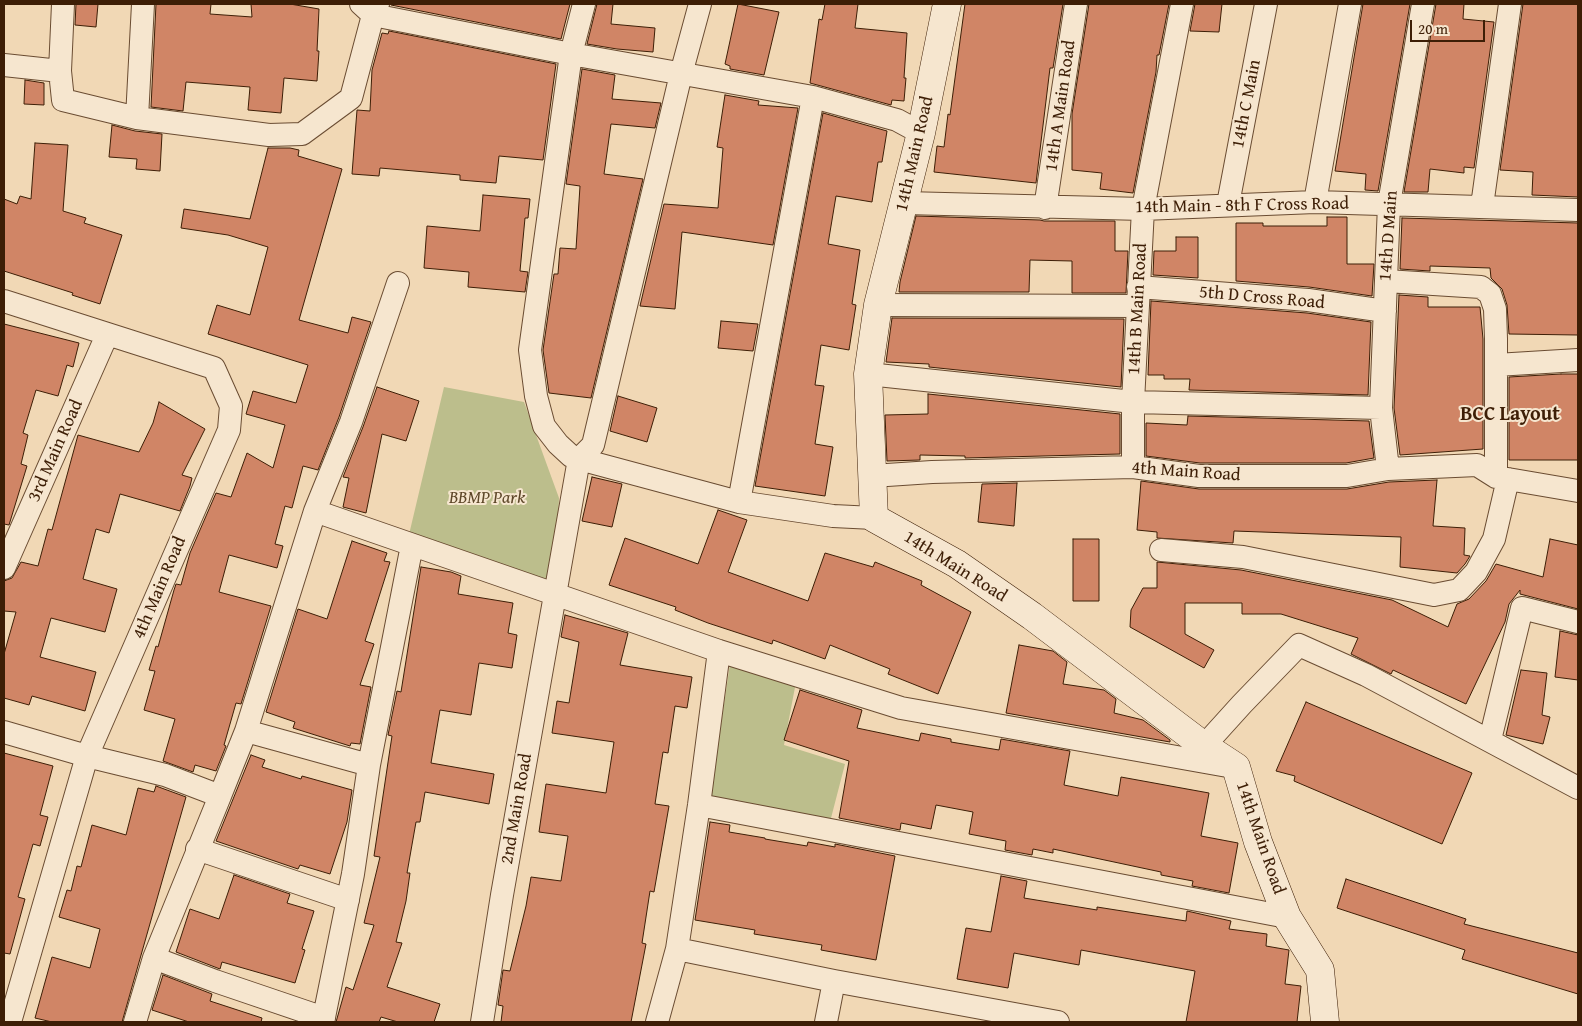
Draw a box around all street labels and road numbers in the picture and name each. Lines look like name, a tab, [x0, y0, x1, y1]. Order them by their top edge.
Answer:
street label: 14th A Main Road	[1041, 39, 1081, 173]
street label: 14th C Main	[1228, 58, 1266, 150]
street label: 14th Main Road	[891, 94, 939, 214]
street label: 14th D Main	[1375, 190, 1403, 282]
street label: 14th Main - 8th F Cross Road	[1135, 193, 1349, 219]
street label: 14th B Main Road	[1124, 243, 1152, 375]
street label: 5th D Cross Road	[1198, 282, 1326, 314]
street label: 3rd Main Road	[24, 397, 88, 505]
street label: 4th Main Road	[1131, 457, 1241, 487]
street label: 14th Main Road	[899, 527, 1011, 607]
street label: 4th Main Road	[129, 534, 191, 642]
street label: 2nd Main Road	[497, 752, 537, 866]
street label: 14th Main Road	[1231, 779, 1289, 897]

